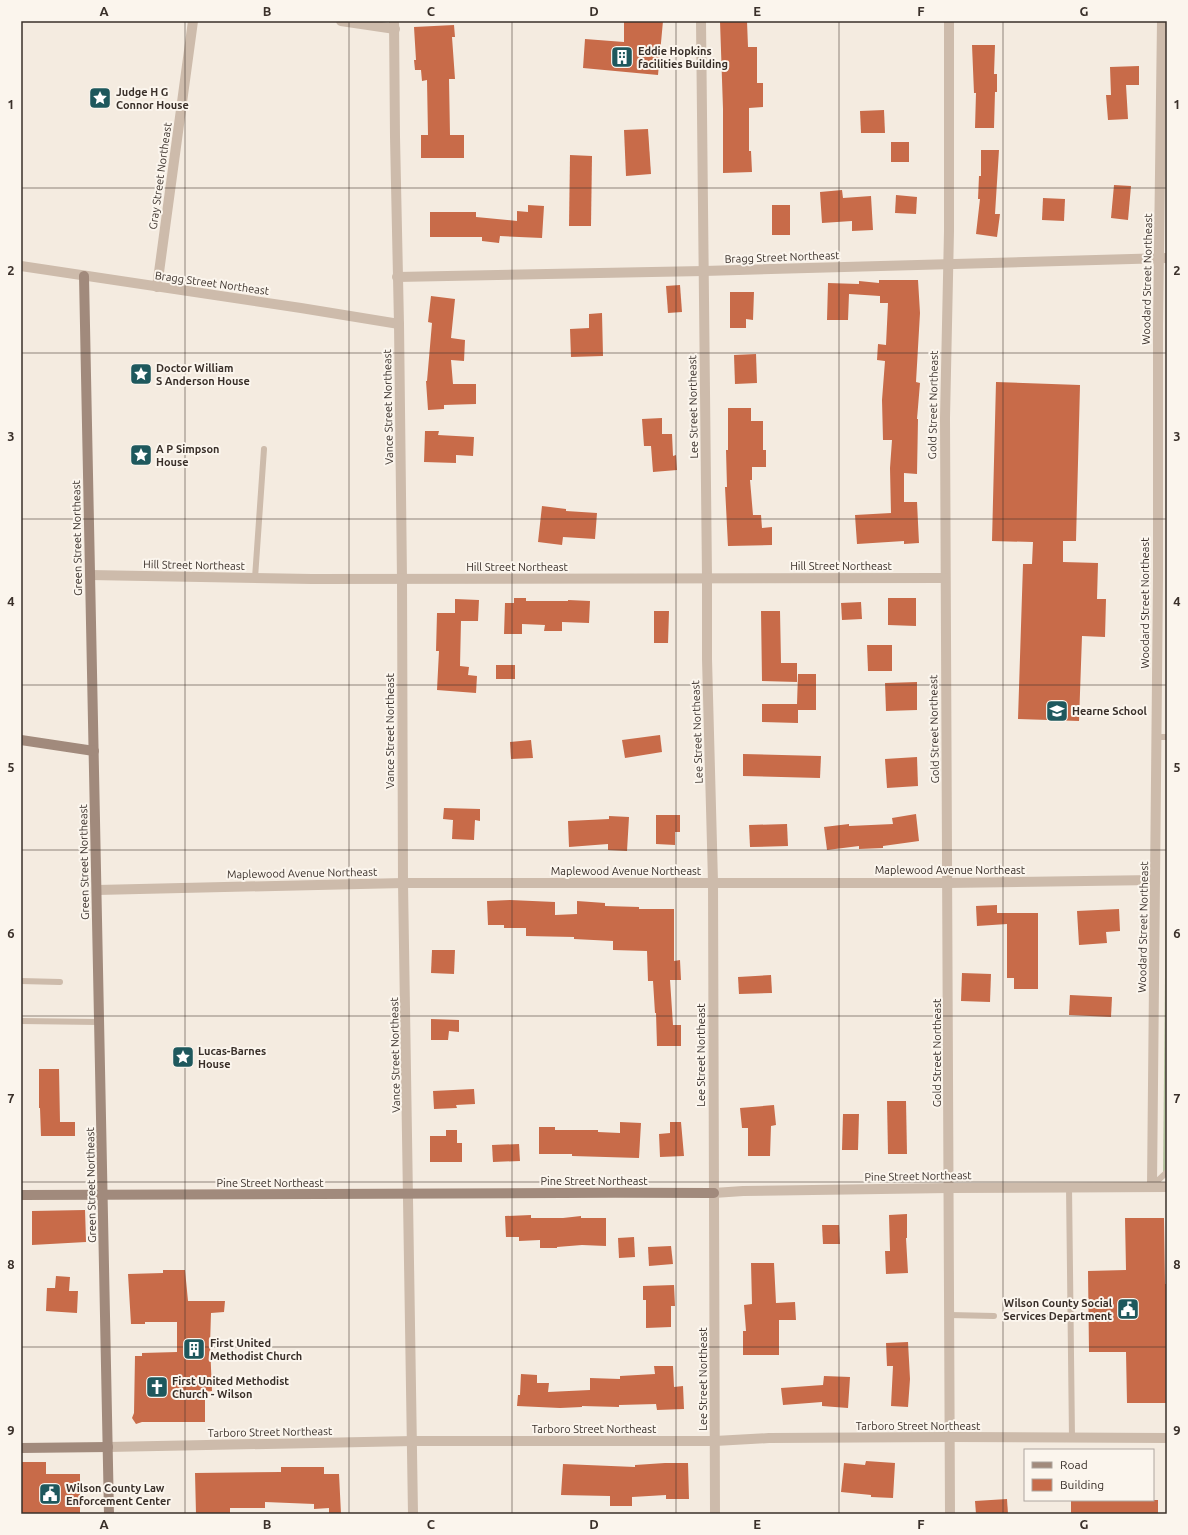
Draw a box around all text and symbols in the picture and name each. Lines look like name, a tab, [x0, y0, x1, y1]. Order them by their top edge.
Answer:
text: A	[99, 4, 109, 18]
text: B	[263, 4, 272, 18]
text: C	[427, 4, 436, 18]
text: D	[589, 4, 599, 18]
text: E	[753, 4, 761, 18]
text: F	[917, 4, 925, 18]
text: G	[1080, 4, 1089, 18]
building icon: Eddie Hopkins facilities Building	[609, 44, 635, 70]
place label: Eddie Hopkins facilities Building	[638, 45, 728, 70]
place icon: Judge H G Connor House	[87, 85, 113, 111]
place label: Judge H G Connor House	[116, 86, 189, 111]
text: 1	[7, 97, 15, 111]
text: 1	[1173, 97, 1181, 111]
street label: Gray Street Northeast	[147, 121, 174, 230]
street label: Woodard Street Northeast	[1140, 213, 1154, 345]
street label: Bragg Street Northeast	[724, 249, 840, 265]
text: 2	[7, 263, 15, 277]
text: 2	[1173, 263, 1181, 277]
street label: Bragg Street Northeast	[154, 269, 270, 297]
street label: Vance Street Northeast	[381, 348, 395, 465]
street label: Gold Street Northeast	[926, 350, 940, 459]
street label: Lee Street Northeast	[686, 355, 700, 459]
place icon: Doctor William S Anderson House	[128, 361, 154, 387]
place label: Doctor William S Anderson House	[156, 362, 250, 387]
text: 3	[7, 429, 15, 443]
text: 3	[1173, 429, 1181, 443]
place icon: A P Simpson House	[128, 442, 154, 468]
place label: A P Simpson House	[156, 443, 220, 468]
street label: Green Street Northeast	[70, 479, 84, 596]
street label: Woodard Street Northeast	[1139, 537, 1151, 669]
street label: Hill Street Northeast	[143, 558, 246, 572]
street label: Hill Street Northeast	[790, 560, 893, 572]
street label: Hill Street Northeast	[466, 561, 569, 573]
text: 4	[7, 594, 15, 608]
text: 4	[1173, 594, 1181, 608]
street label: Vance Street Northeast	[384, 673, 396, 789]
street label: Gold Street Northeast	[927, 674, 941, 783]
street label: Lee Street Northeast	[689, 679, 705, 784]
school or university icon: Hearne School	[1044, 698, 1070, 724]
place label: Hearne School	[1072, 705, 1148, 717]
text: 5	[7, 760, 15, 774]
text: 5	[1173, 760, 1181, 774]
street label: Green Street Northeast	[77, 803, 91, 920]
street label: Woodard Street Northeast	[1136, 861, 1150, 993]
street label: Maplewood Avenue Northeast	[875, 864, 1026, 876]
street label: Maplewood Avenue Northeast	[551, 865, 702, 877]
street label: Maplewood Avenue Northeast	[227, 866, 378, 880]
text: 6	[7, 926, 15, 940]
text: 6	[1173, 926, 1181, 940]
street label: Vance Street Northeast	[388, 996, 402, 1113]
street label: Gold Street Northeast	[931, 998, 943, 1107]
street label: Lee Street Northeast	[695, 1003, 707, 1107]
place icon: Lucas-Barnes House	[170, 1044, 196, 1070]
place label: Lucas-Barnes House	[198, 1045, 266, 1070]
text: 7	[7, 1091, 15, 1105]
text: 7	[1173, 1091, 1181, 1105]
street label: Green Street Northeast	[84, 1126, 98, 1243]
street label: Pine Street Northeast	[864, 1169, 972, 1183]
street label: Pine Street Northeast	[540, 1175, 648, 1187]
street label: Pine Street Northeast	[216, 1177, 324, 1189]
text: 8	[7, 1257, 15, 1271]
text: 8	[1173, 1257, 1181, 1271]
public building icon: Wilson County Social Services Department	[1115, 1296, 1141, 1322]
place label: Wilson County Social Services Department	[1003, 1297, 1113, 1322]
street label: Lee Street Northeast	[697, 1327, 709, 1431]
building icon: First United Methodist Church	[181, 1336, 207, 1362]
place label: First United Methodist Church	[210, 1337, 302, 1362]
church icon: First United Methodist Church - Wilson	[144, 1374, 170, 1400]
place label: First United Methodist Church - Wilson	[172, 1375, 289, 1400]
street label: Tarboro Street Northeast	[856, 1420, 981, 1432]
text: 9	[7, 1423, 15, 1437]
street label: Tarboro Street Northeast	[532, 1423, 657, 1435]
text: 9	[1173, 1423, 1181, 1437]
street label: Tarboro Street Northeast	[208, 1425, 333, 1439]
legend	[1024, 1449, 1154, 1501]
text: Road	[1060, 1458, 1088, 1471]
text: Building	[1060, 1478, 1104, 1491]
public building icon: Wilson County Law Enforcement Center	[37, 1481, 63, 1507]
place label: Wilson County Law Enforcement Center	[66, 1482, 171, 1507]
text: A	[99, 1517, 109, 1531]
text: B	[263, 1517, 272, 1531]
text: C	[427, 1517, 436, 1531]
text: D	[589, 1517, 599, 1531]
text: E	[753, 1517, 761, 1531]
text: F	[917, 1517, 925, 1531]
text: G	[1080, 1517, 1089, 1531]

